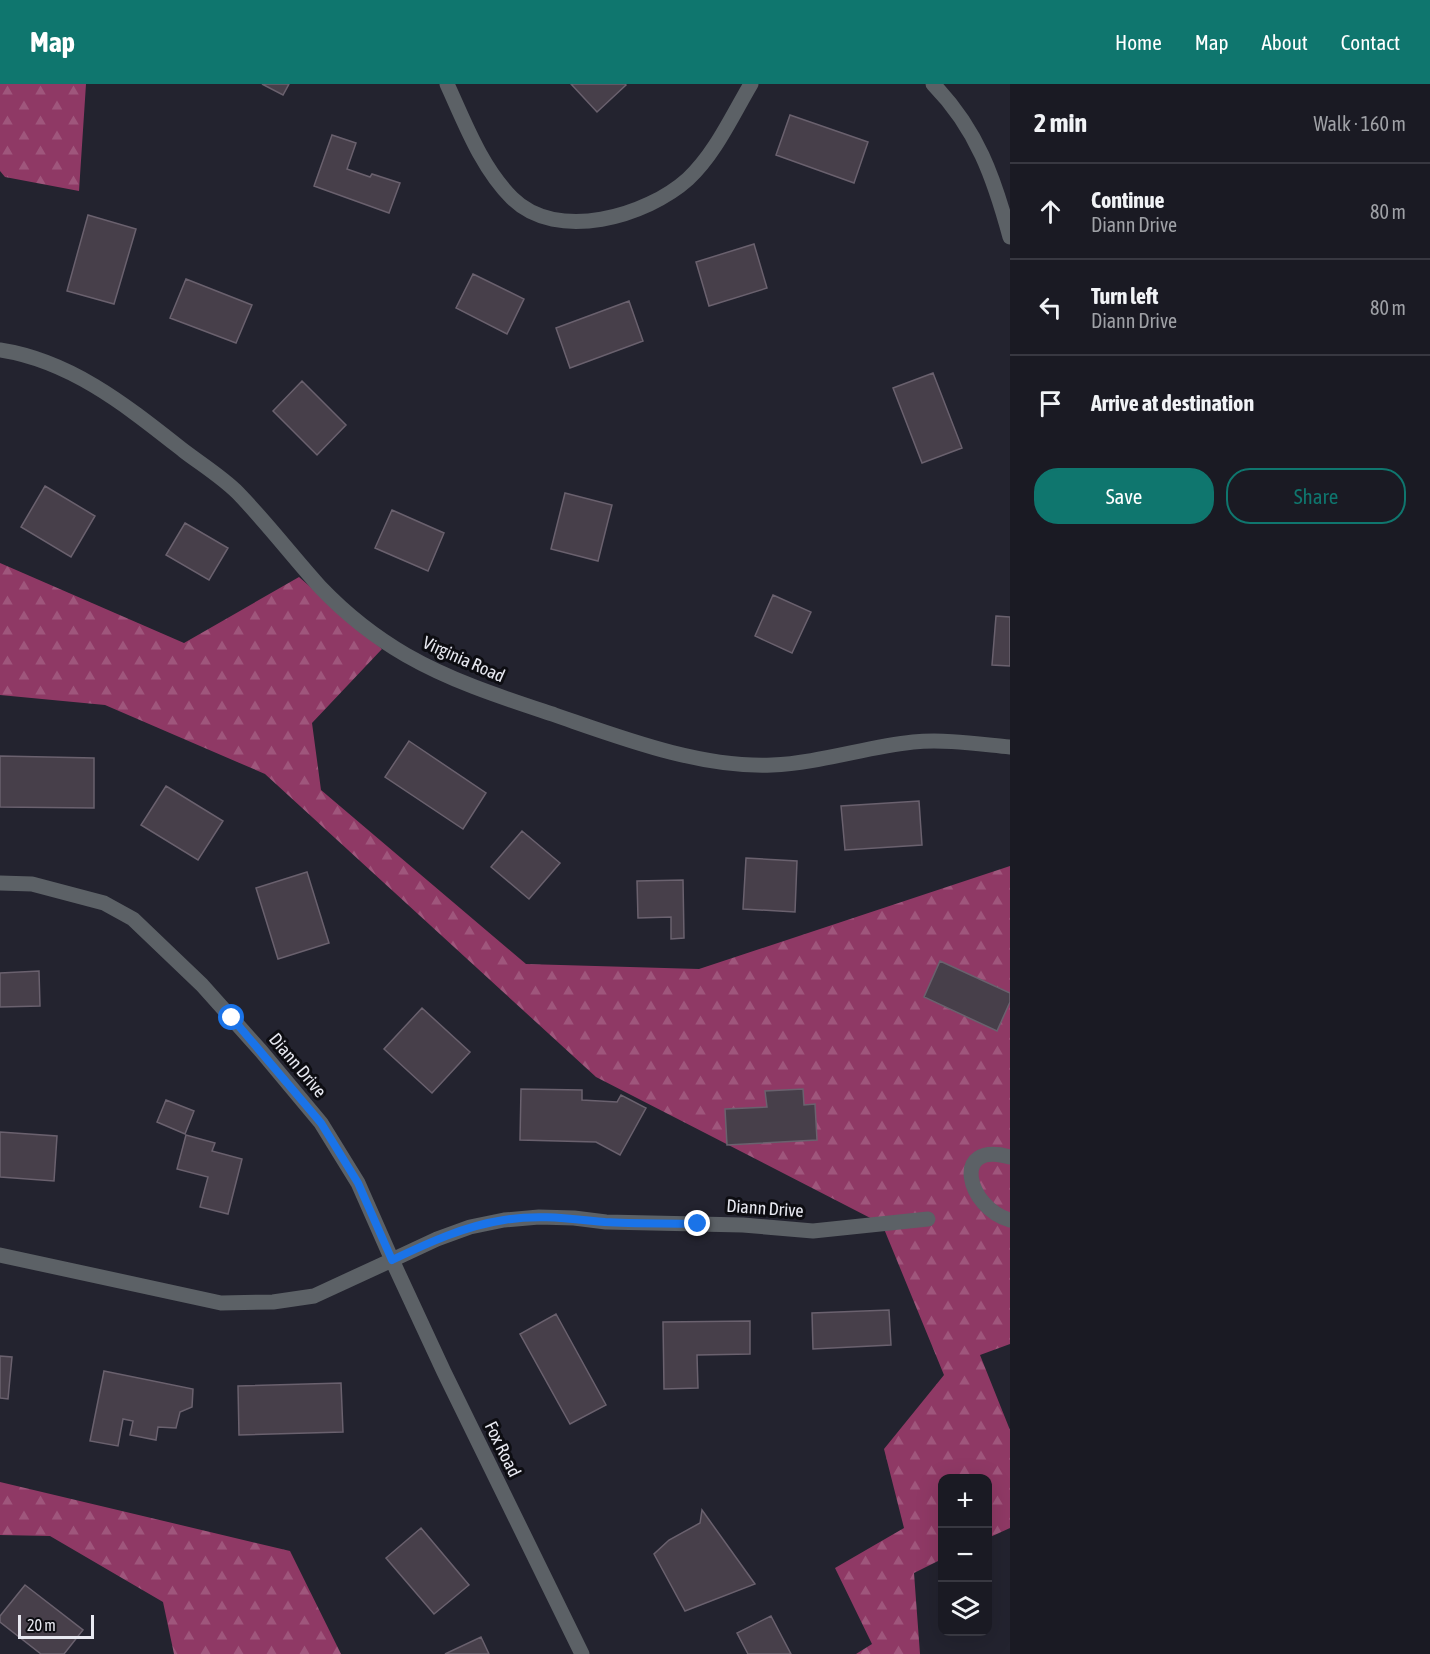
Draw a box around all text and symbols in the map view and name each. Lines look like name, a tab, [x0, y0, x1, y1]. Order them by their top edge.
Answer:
text: Map	[30, 26, 75, 58]
text: Home	[1115, 30, 1162, 54]
text: Map	[1195, 30, 1229, 54]
text: About	[1262, 30, 1308, 54]
text: Contact	[1341, 30, 1400, 54]
text: 2 min	[1034, 108, 1087, 138]
text: Walk · 160 m	[1314, 112, 1406, 135]
text: Continue	[1091, 187, 1165, 213]
icon: ahead	[1034, 195, 1067, 228]
text: 80 m	[1370, 200, 1406, 223]
text: Diann Drive	[1091, 213, 1177, 236]
text: Turn left	[1091, 283, 1158, 309]
icon: left	[1034, 291, 1067, 324]
text: 80 m	[1370, 296, 1406, 319]
text: Diann Drive	[1091, 309, 1177, 332]
icon: arrive	[1034, 387, 1067, 420]
text: Arrive at destination	[1091, 390, 1254, 416]
button: Save	[1034, 468, 1214, 524]
button: Share	[1226, 468, 1406, 524]
street label: Virginia Road	[420, 632, 508, 686]
route start	[218, 1004, 244, 1030]
street label: Diann Drive	[265, 1029, 331, 1101]
street label: Diann Drive	[726, 1195, 804, 1221]
route end	[684, 1210, 710, 1236]
street label: Fox Road	[481, 1418, 525, 1480]
map controls	[938, 1474, 992, 1636]
button: +	[938, 1474, 992, 1528]
button: −	[938, 1528, 992, 1582]
button: layers	[938, 1582, 992, 1636]
scale bar	[18, 1612, 94, 1640]
text: 20 m	[27, 1616, 56, 1634]

